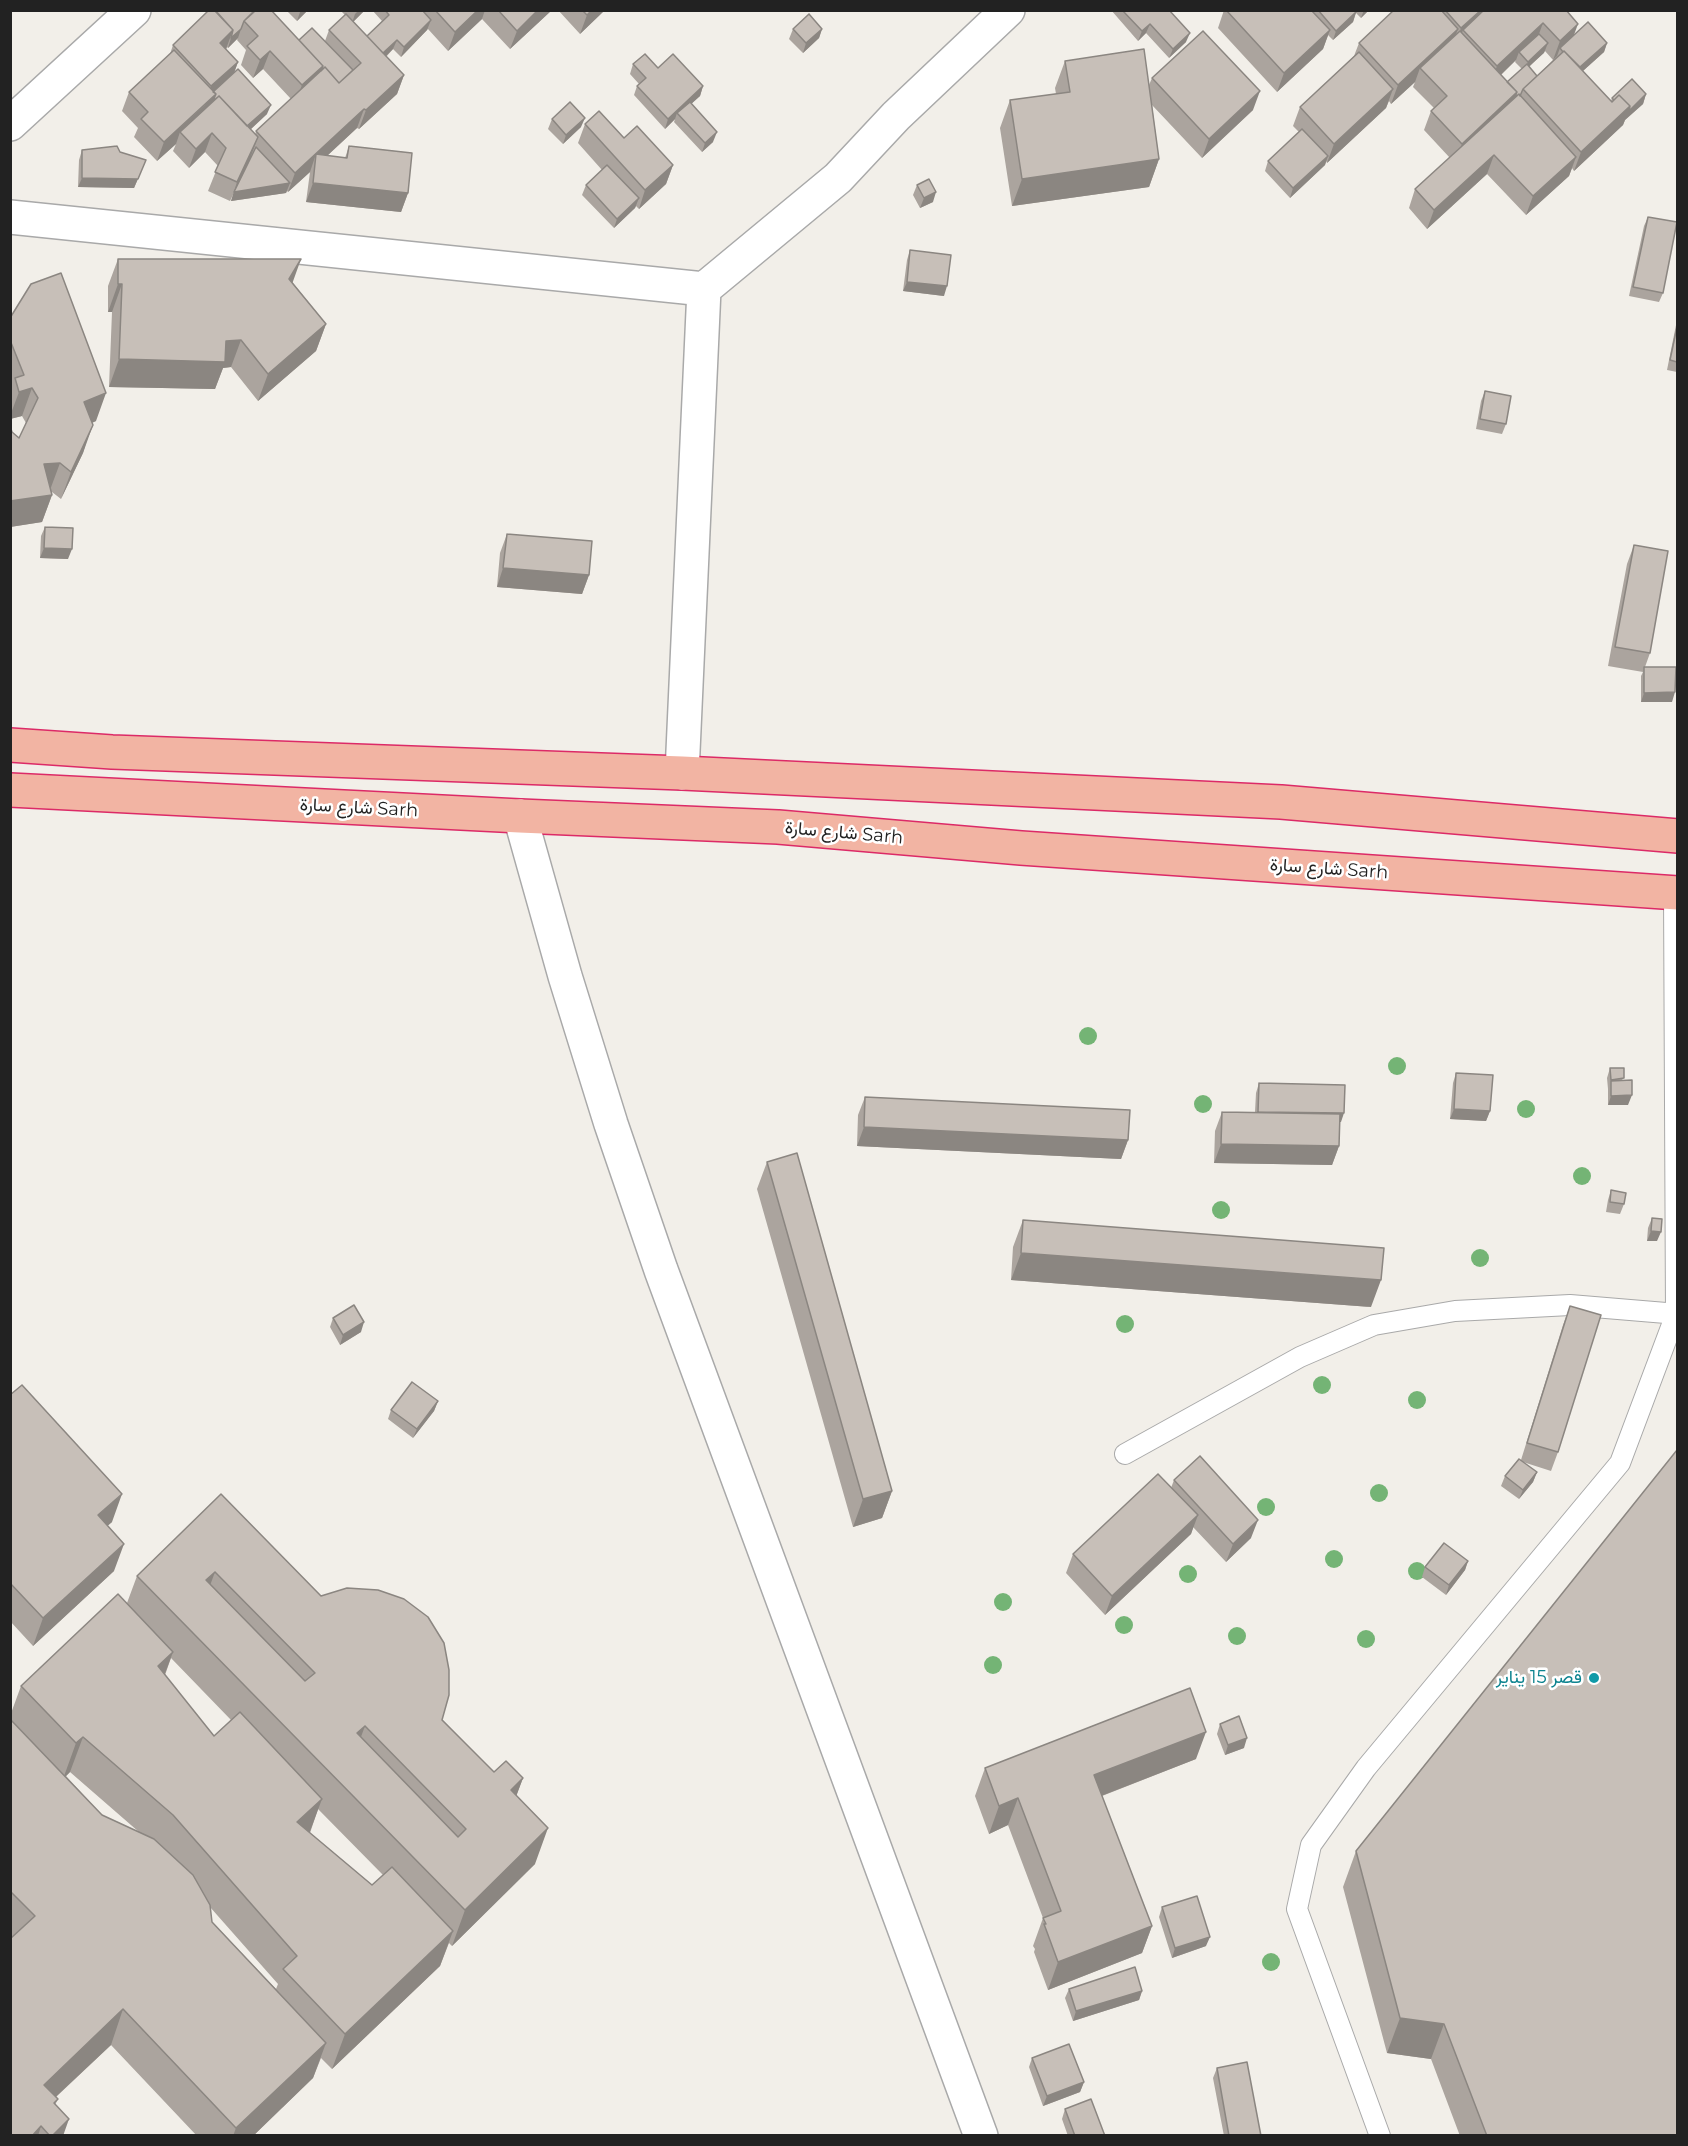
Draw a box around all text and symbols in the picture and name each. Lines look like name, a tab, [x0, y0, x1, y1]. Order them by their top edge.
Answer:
street label: شارع سارة Sarh	[299, 794, 419, 822]
street label: شارع سارة Sarh	[784, 817, 904, 849]
street label: شارع سارة Sarh	[1269, 854, 1389, 884]
place label: قصر 15 يناير	[1496, 1667, 1582, 1689]
marker: قصر 15 يناير	[1587, 1671, 1601, 1685]

